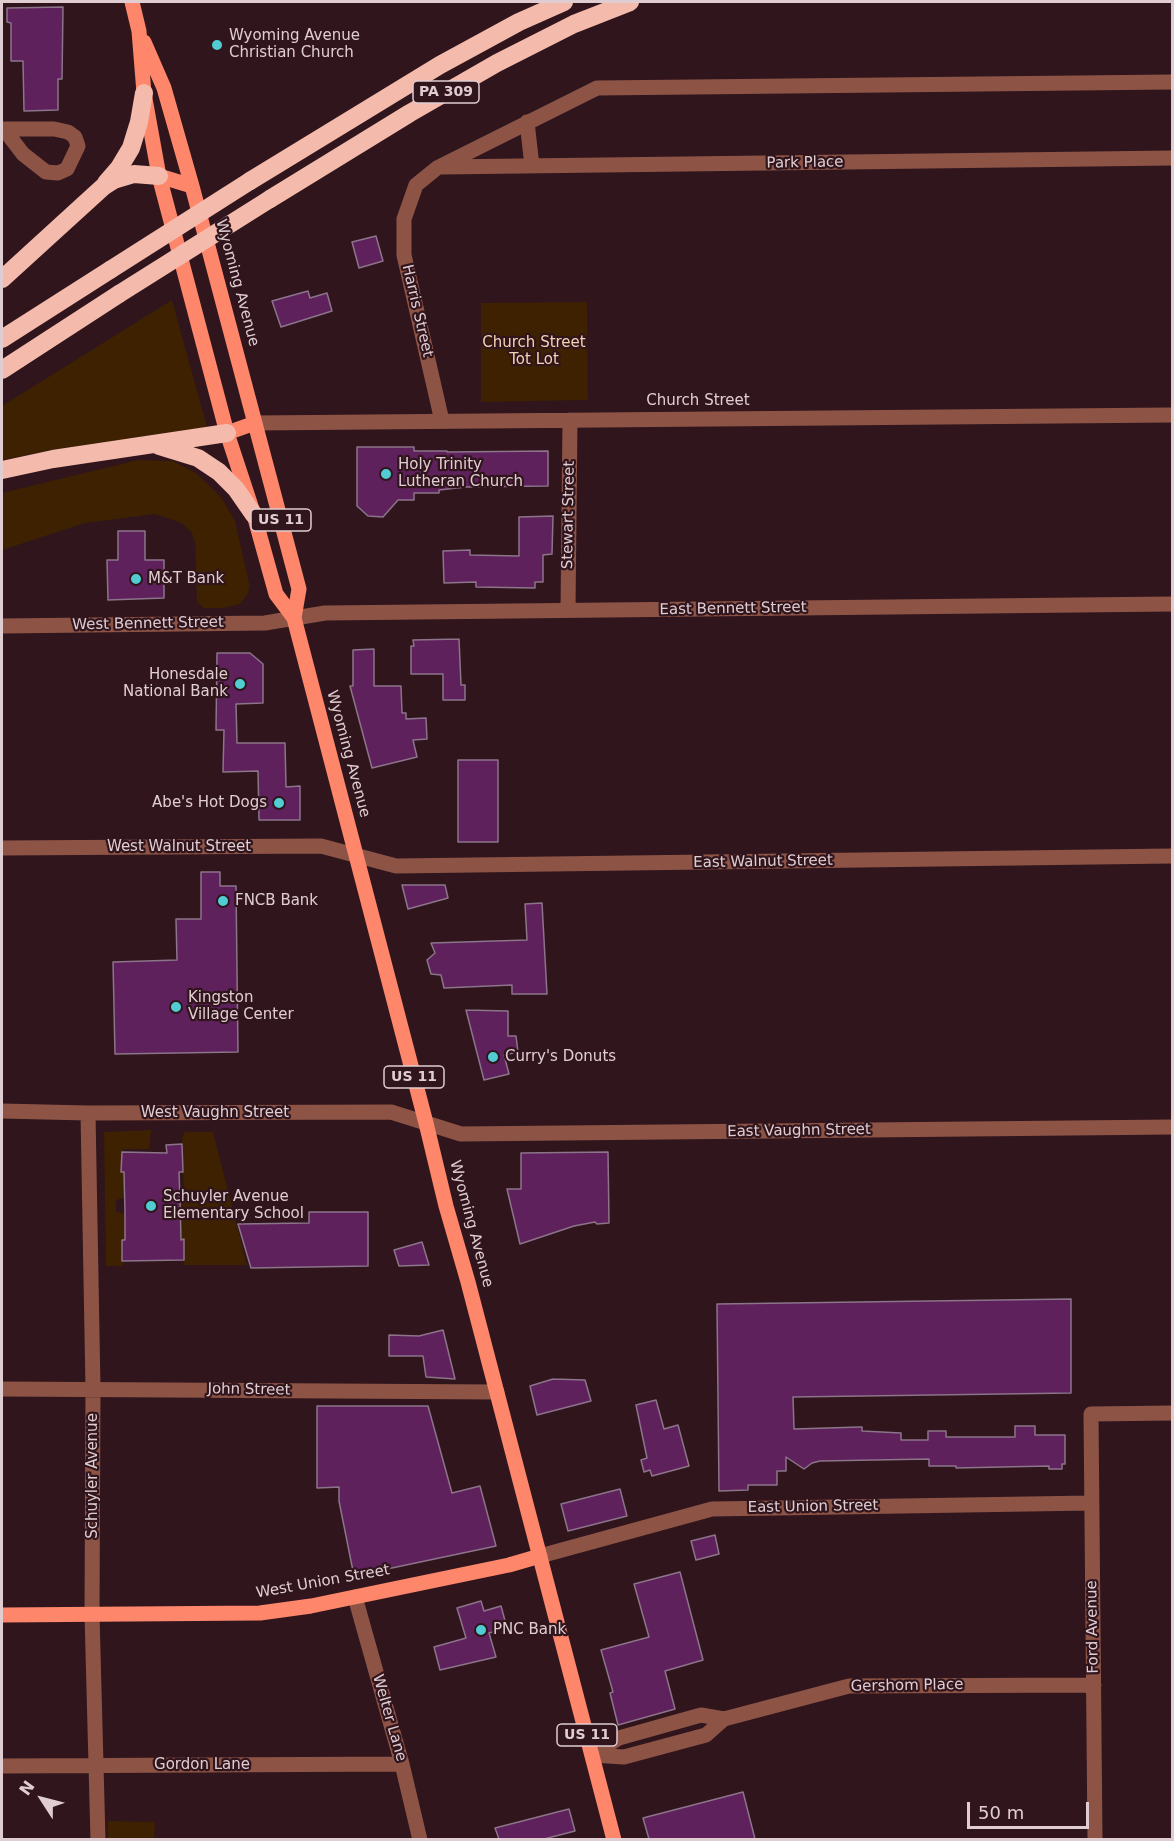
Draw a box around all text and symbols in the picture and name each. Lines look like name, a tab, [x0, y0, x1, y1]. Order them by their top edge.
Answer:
place label: Wyoming Avenue Christian Church	[229, 27, 360, 62]
marker: Wyoming Avenue Christian Church	[210, 38, 224, 52]
road number: PA 309	[413, 81, 479, 103]
street label: Park Place	[766, 153, 844, 173]
street label: Wyoming Avenue	[211, 217, 263, 349]
street label: Harris Street	[398, 263, 436, 359]
park label: Church Street Tot Lot	[482, 334, 586, 369]
street label: Church Street	[646, 392, 750, 410]
place label: Holy Trinity Lutheran Church	[398, 456, 523, 491]
street label: Stewart Street	[559, 461, 579, 569]
marker: Holy Trinity Lutheran Church	[379, 467, 393, 481]
road number: US 11	[251, 509, 311, 531]
place label: M&T Bank	[148, 570, 224, 588]
marker: M&T Bank	[129, 572, 143, 586]
street label: East Bennett Street	[659, 599, 807, 619]
street label: West Bennett Street	[72, 614, 224, 634]
place label: Honesdale National Bank	[123, 666, 228, 701]
marker: Honesdale National Bank	[233, 677, 247, 691]
street label: Wyoming Avenue	[322, 688, 374, 820]
place label: Abe's Hot Dogs	[152, 794, 267, 812]
marker: Abe's Hot Dogs	[272, 796, 286, 810]
street label: West Walnut Street	[107, 838, 251, 856]
street label: East Walnut Street	[693, 852, 833, 872]
place label: FNCB Bank	[235, 892, 318, 910]
marker: FNCB Bank	[216, 894, 230, 908]
place label: Kingston Village Center	[188, 989, 294, 1024]
marker: Kingston Village Center	[169, 1000, 183, 1014]
place label: Curry's Donuts	[505, 1048, 616, 1066]
marker: Curry's Donuts	[486, 1050, 500, 1064]
road number: US 11	[384, 1066, 444, 1088]
street label: West Vaughn Street	[141, 1104, 289, 1122]
street label: East Vaughn Street	[727, 1121, 871, 1141]
street label: Wyoming Avenue	[445, 1158, 497, 1290]
place label: Schuyler Avenue Elementary School	[163, 1188, 304, 1223]
marker: Schuyler Avenue Elementary School	[144, 1199, 158, 1213]
street label: John Street	[207, 1380, 291, 1400]
street label: Schuyler Avenue	[84, 1413, 102, 1539]
street label: East Union Street	[747, 1497, 879, 1517]
street label: West Union Street	[255, 1561, 391, 1603]
street label: Ford Avenue	[1083, 1580, 1103, 1674]
place label: PNC Bank	[493, 1621, 566, 1639]
marker: PNC Bank	[474, 1623, 488, 1637]
street label: Welter Lane	[368, 1672, 410, 1764]
street label: Gershom Place	[850, 1676, 964, 1696]
road number: US 11	[557, 1724, 617, 1746]
street label: Gordon Lane	[154, 1756, 250, 1774]
north arrow	[12, 1769, 72, 1829]
text: N	[15, 1777, 39, 1799]
scale bar	[970, 1790, 1092, 1828]
text: 50 m	[978, 1802, 1024, 1823]

